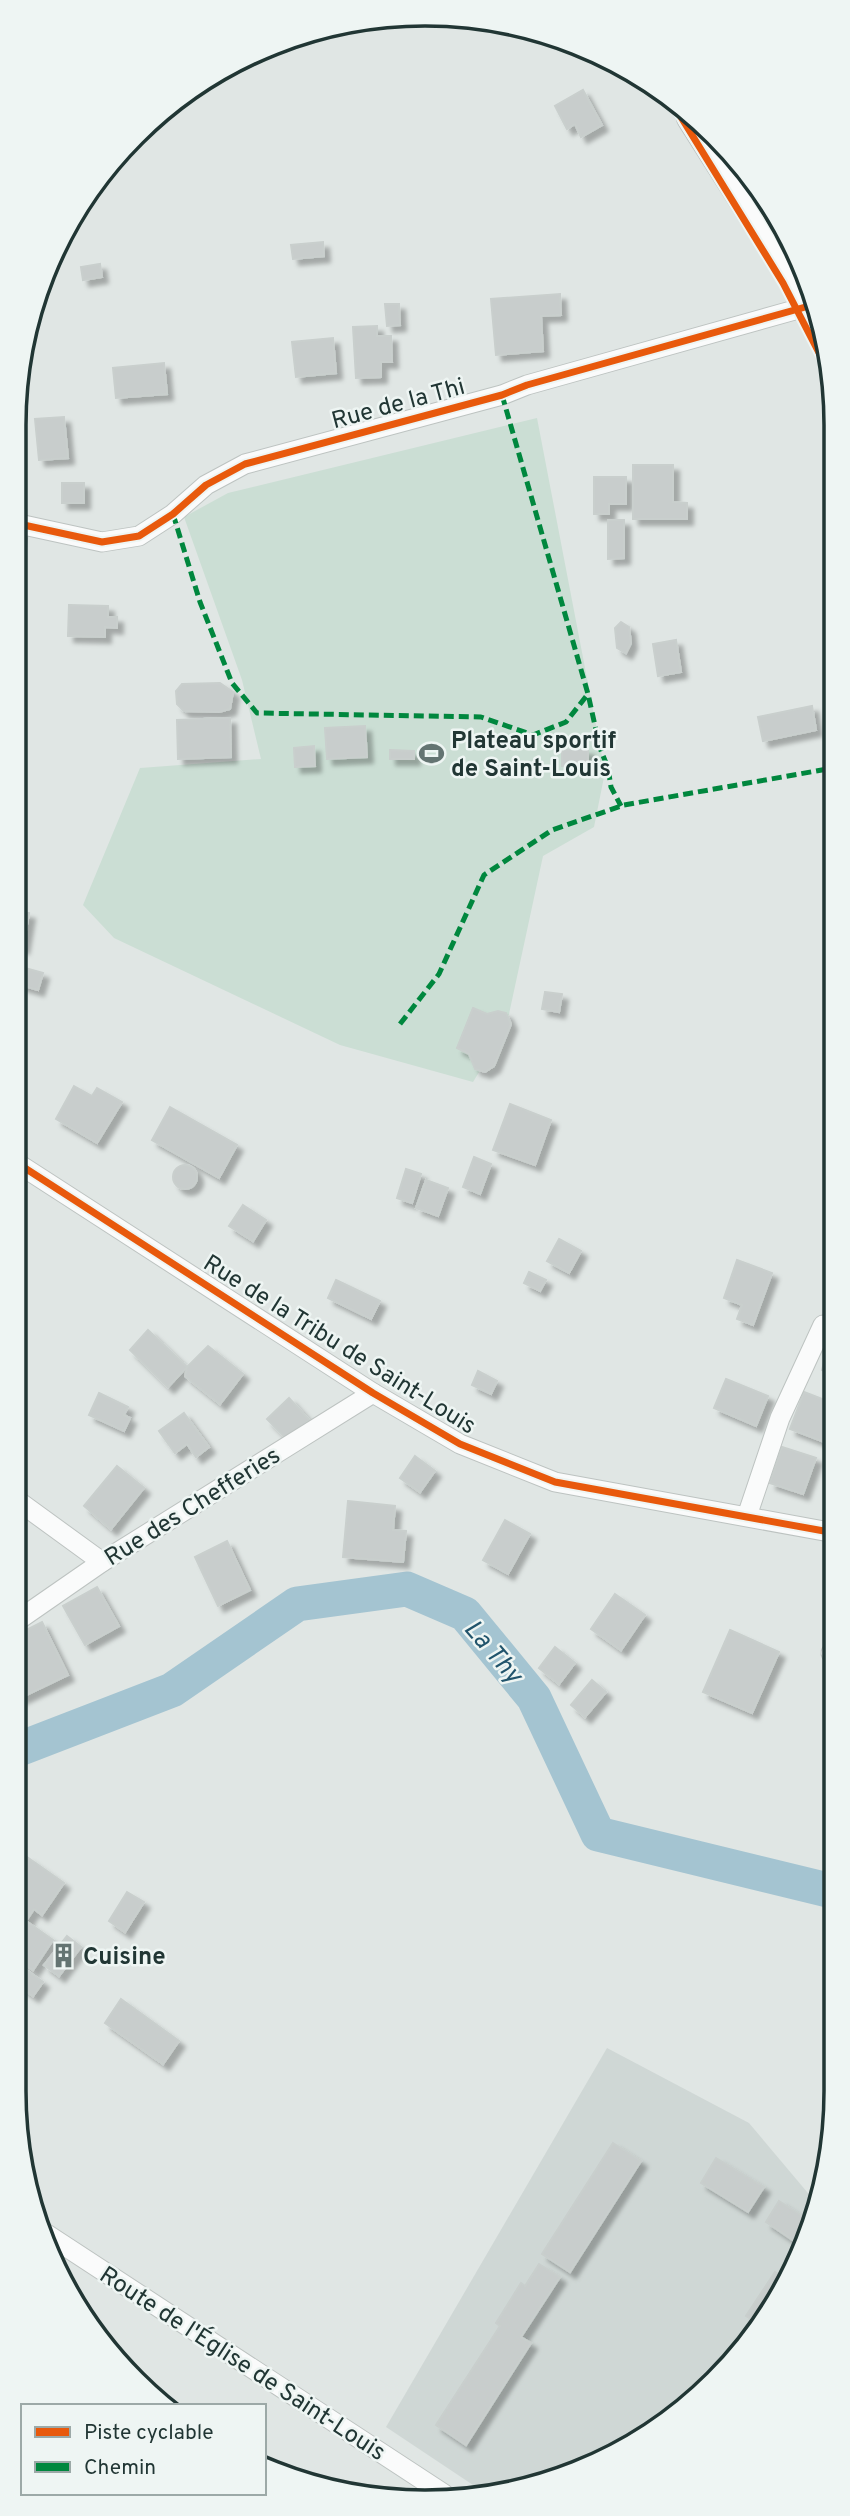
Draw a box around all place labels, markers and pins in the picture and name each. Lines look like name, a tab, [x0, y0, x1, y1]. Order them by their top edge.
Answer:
place label: Plateau sportif de Saint-Louis	[451, 727, 616, 785]
sports icon: Plateau sportif de Saint-Louis	[417, 740, 445, 768]
building icon: Cuisine	[49, 1942, 77, 1970]
place label: Cuisine	[83, 1943, 166, 1973]

